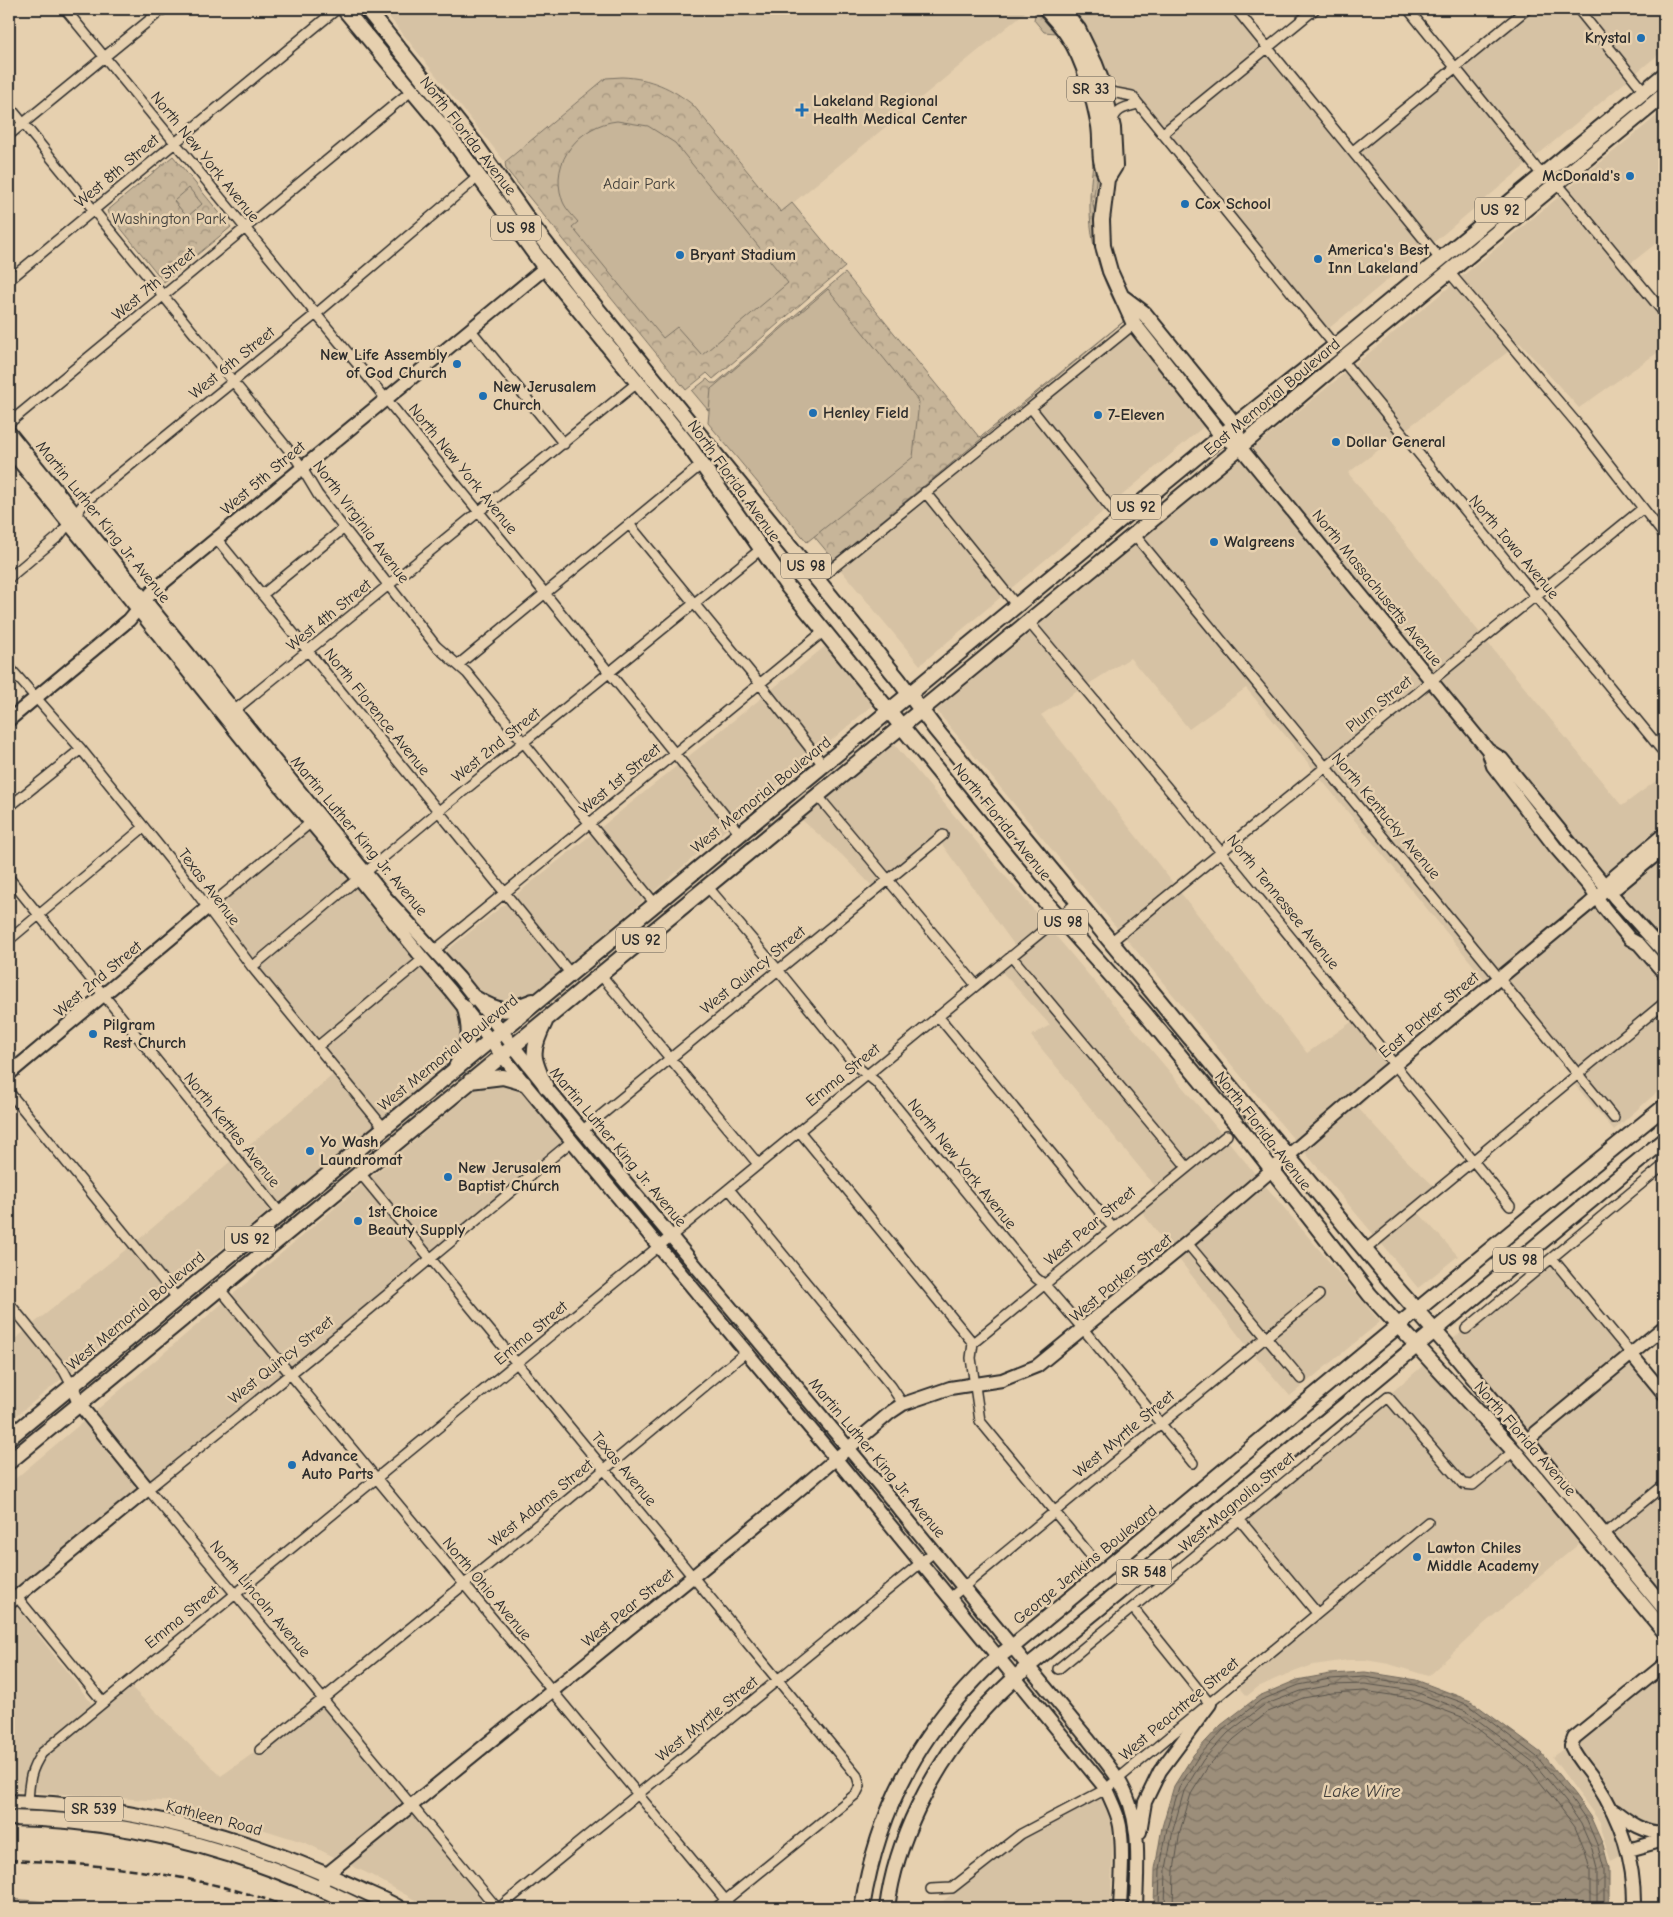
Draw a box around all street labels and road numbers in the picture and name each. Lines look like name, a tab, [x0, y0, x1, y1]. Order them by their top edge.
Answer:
street label: North Florida Avenue	[416, 73, 520, 199]
road number: SR 33	[1067, 76, 1115, 102]
street label: North New York Avenue	[147, 88, 263, 226]
street label: West 8th Street	[71, 130, 163, 211]
road number: US 92	[1475, 198, 1525, 222]
road number: US 98	[491, 216, 541, 240]
street label: West 7th Street	[109, 244, 200, 324]
street label: West 6th Street	[186, 323, 279, 403]
street label: East Memorial Boulevard	[1200, 335, 1344, 459]
street label: North New York Avenue	[405, 400, 521, 538]
street label: North Florida Avenue	[684, 417, 784, 545]
street label: Martin Luther King Jr. Avenue	[32, 437, 174, 607]
street label: West 5th Street	[217, 437, 309, 519]
street label: North Virginia Avenue	[309, 457, 413, 587]
street label: North Iowa Avenue	[1465, 491, 1563, 603]
road number: US 92	[1111, 494, 1161, 520]
street label: North Massachusetts Avenue	[1308, 506, 1446, 670]
road number: US 98	[781, 554, 831, 578]
street label: West 4th Street	[283, 575, 375, 655]
street label: North Florence Avenue	[320, 645, 434, 779]
street label: Plum Street	[1343, 672, 1416, 736]
street label: West 2nd Street	[448, 704, 544, 786]
street label: West Memorial Boulevard	[687, 733, 835, 857]
street label: West 1st Street	[576, 740, 665, 818]
street label: North Kentucky Avenue	[1328, 749, 1444, 883]
street label: Martin Luther King Jr. Avenue	[287, 752, 431, 920]
street label: North Florida Avenue	[949, 760, 1055, 884]
street label: North Tennessee Avenue	[1223, 831, 1343, 973]
street label: Texas Avenue	[174, 845, 244, 929]
road number: US 98	[1038, 910, 1088, 934]
street label: West Quincy Street	[697, 922, 809, 1018]
road number: US 92	[616, 928, 666, 952]
street label: West 2nd Street	[51, 937, 146, 1021]
street label: East Parker Street	[1376, 968, 1483, 1062]
street label: West Memorial Boulevard	[374, 991, 522, 1115]
street label: Emma Street	[802, 1039, 884, 1110]
street label: Martin Luther King Jr. Avenue	[546, 1063, 690, 1231]
street label: North Florida Avenue	[1211, 1068, 1315, 1194]
street label: North Kettles Avenue	[180, 1069, 284, 1191]
street label: North New York Avenue	[904, 1095, 1020, 1233]
street label: West Pear Street	[1041, 1182, 1140, 1269]
road number: US 92	[225, 1226, 275, 1252]
street label: West Parker Street	[1066, 1230, 1176, 1326]
street label: West Memorial Boulevard	[63, 1248, 209, 1374]
road number: US 98	[1493, 1248, 1543, 1272]
street label: Emma Street	[491, 1297, 571, 1369]
street label: West Quincy Street	[225, 1312, 337, 1408]
street label: Martin Luther King Jr. Avenue	[805, 1374, 949, 1542]
street label: North Florida Avenue	[1470, 1378, 1580, 1500]
street label: West Myrtle Street	[1070, 1386, 1178, 1481]
street label: Texas Avenue	[588, 1428, 660, 1510]
street label: West Magnolia Street	[1175, 1448, 1299, 1556]
street label: West Adams Street	[485, 1455, 597, 1550]
street label: George Jenkins Boulevard	[1010, 1502, 1160, 1628]
street label: North Ohio Avenue	[439, 1534, 535, 1644]
street label: North Lincoln Avenue	[206, 1537, 314, 1661]
road number: SR 548	[1116, 1560, 1172, 1584]
street label: West Pear Street	[578, 1565, 678, 1651]
street label: Emma Street	[141, 1581, 223, 1652]
street label: West Peachtree Street	[1116, 1654, 1243, 1764]
street label: West Myrtle Street	[652, 1672, 762, 1766]
road number: SR 539	[65, 1796, 123, 1822]
street label: Kathleen Road	[164, 1797, 264, 1839]

